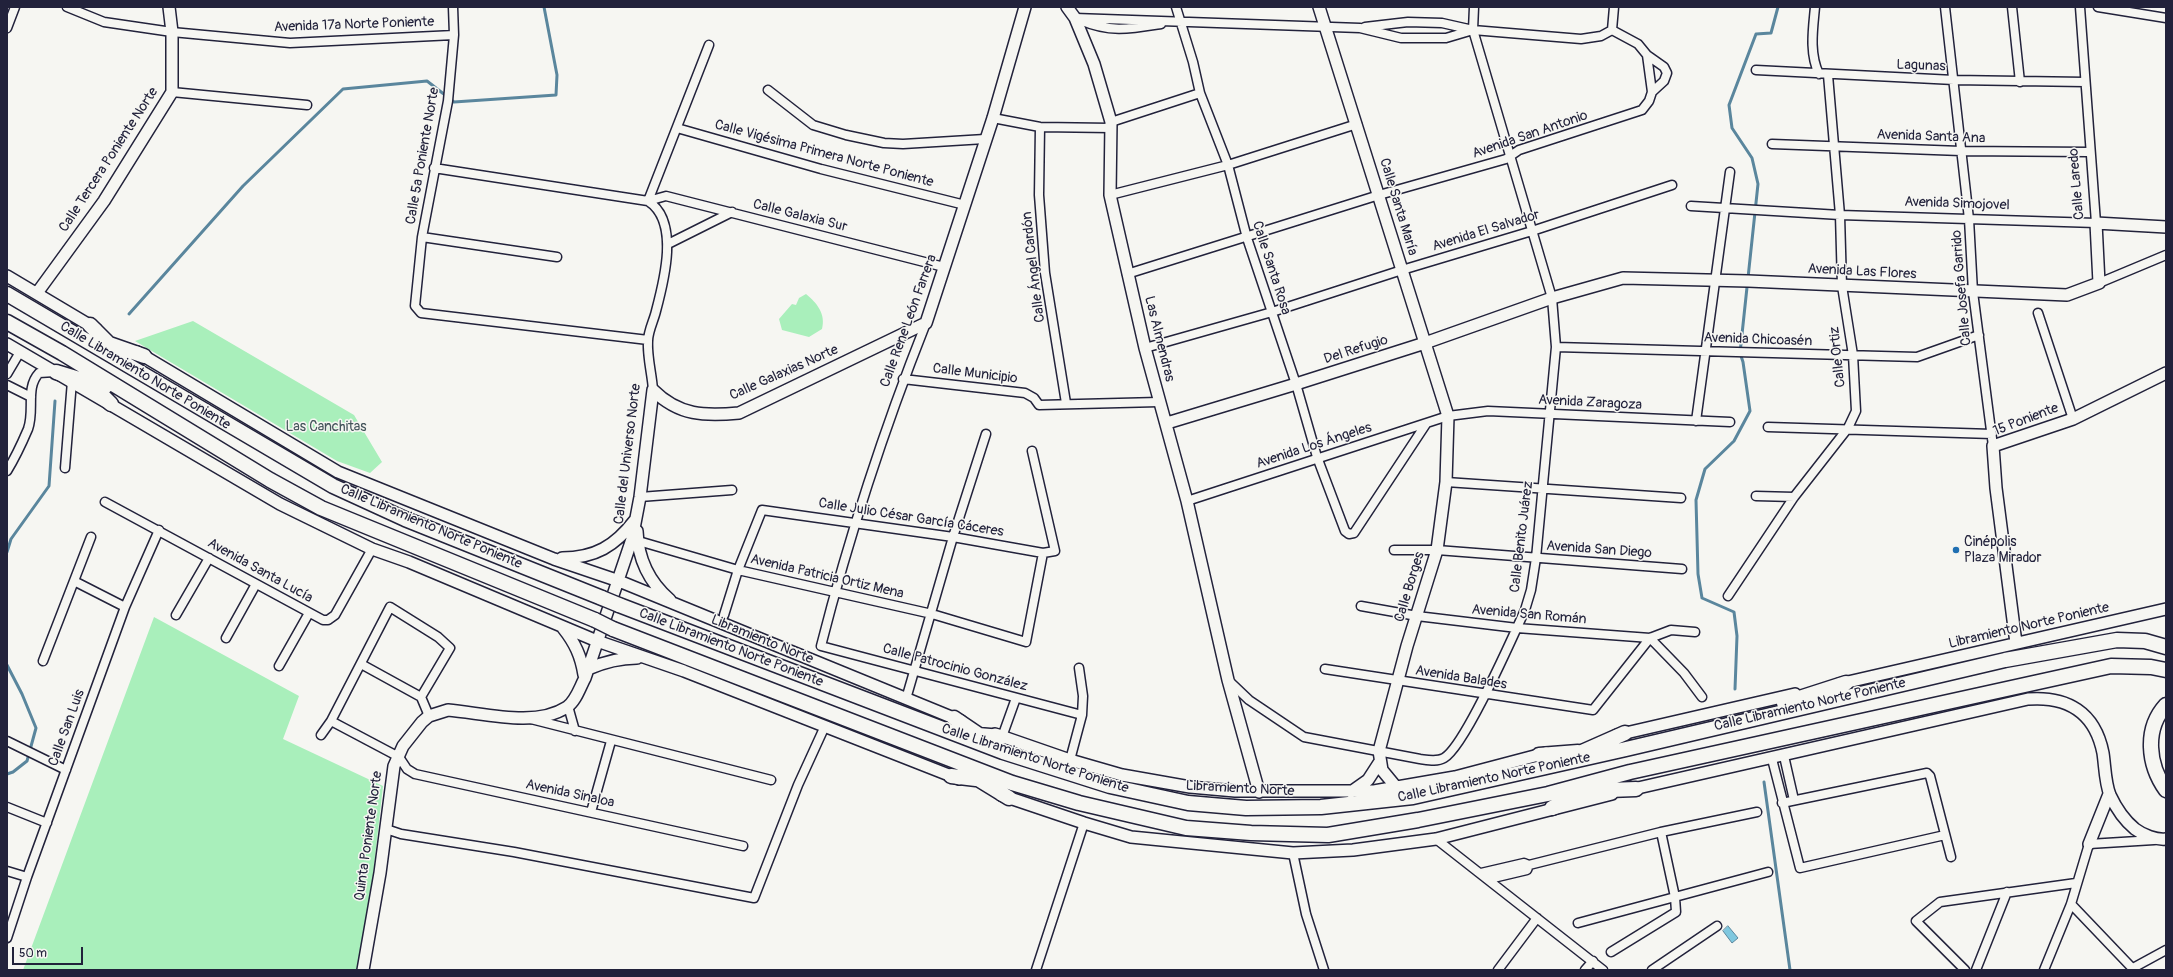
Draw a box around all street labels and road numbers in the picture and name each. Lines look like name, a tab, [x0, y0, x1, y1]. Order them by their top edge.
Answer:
street label: Avenida 17a Norte Poniente	[274, 14, 434, 36]
street label: Lagunas	[1896, 57, 1946, 75]
street label: Calle Tercera Poniente Norte	[56, 84, 162, 236]
street label: Calle 5a Poniente Norte	[403, 86, 443, 226]
street label: Avenida San Antonio	[1470, 107, 1590, 163]
street label: Calle Vigésima Primera Norte Poniente	[713, 117, 935, 191]
street label: Avenida Santa Ana	[1876, 127, 1986, 147]
street label: Calle Laredo	[2065, 147, 2089, 221]
street label: Calle Santa María	[1375, 156, 1421, 258]
street label: Avenida Simojovel	[1904, 194, 2010, 214]
street label: Calle Galaxia Sur	[751, 196, 849, 236]
street label: Avenida El Salvador	[1430, 207, 1542, 255]
street label: Calle Ángel Cardón	[1019, 211, 1049, 323]
street label: Calle Santa Rosa	[1248, 219, 1294, 317]
street label: Calle Josefa Garrido	[1949, 229, 1975, 347]
street label: Calle Rene León Farrera	[877, 252, 941, 390]
street label: Avenida Las Flores	[1807, 261, 1917, 283]
street label: Las Almendras	[1140, 294, 1178, 384]
street label: Calle Libramiento Norte Poniente	[57, 318, 233, 434]
street label: Calle Ortiz	[1826, 326, 1850, 388]
street label: Avenida Chicoasén	[1703, 330, 1813, 350]
street label: Del Refugio	[1322, 332, 1390, 368]
street label: Calle Galaxias Norte	[727, 341, 841, 405]
street label: Calle Municipio	[932, 360, 1018, 388]
street label: Calle del Universo Norte	[611, 383, 645, 525]
street label: Avenida Zaragoza	[1538, 392, 1642, 414]
street label: 15 Poniente	[1991, 400, 2061, 440]
street label: Avenida Los Ángeles	[1254, 419, 1374, 473]
street label: Calle Benito Juárez	[1507, 480, 1537, 594]
street label: Calle Libramiento Norte Poniente	[337, 481, 525, 573]
street label: Calle Julio César García Cáceres	[817, 495, 1005, 541]
street label: Avenida Santa Lucía	[204, 535, 316, 607]
street label: Avenida San Diego	[1546, 538, 1652, 562]
street label: Calle Borges	[1391, 550, 1429, 624]
street label: Avenida Patricia Ortiz Mena	[749, 551, 905, 603]
street label: Libramiento Norte Poniente	[1947, 599, 2111, 653]
street label: Avenida San Román	[1471, 602, 1587, 628]
street label: Calle Libramiento Norte Poniente	[636, 605, 826, 691]
street label: Libramiento Norte	[708, 612, 816, 668]
street label: Calle Patrocinio González	[881, 641, 1029, 695]
street label: Avenida Balades	[1414, 662, 1508, 694]
street label: Calle Libramiento Norte Poniente	[1713, 675, 1907, 735]
street label: Calle San Luis	[45, 687, 89, 769]
street label: Calle Libramiento Norte Poniente	[939, 721, 1131, 797]
street label: Calle Libramiento Norte Poniente	[1396, 749, 1592, 807]
street label: Quinta Poniente Norte	[352, 770, 386, 902]
street label: Avenida Sinaloa	[524, 776, 616, 812]
street label: Libramiento Norte	[1185, 778, 1295, 800]

